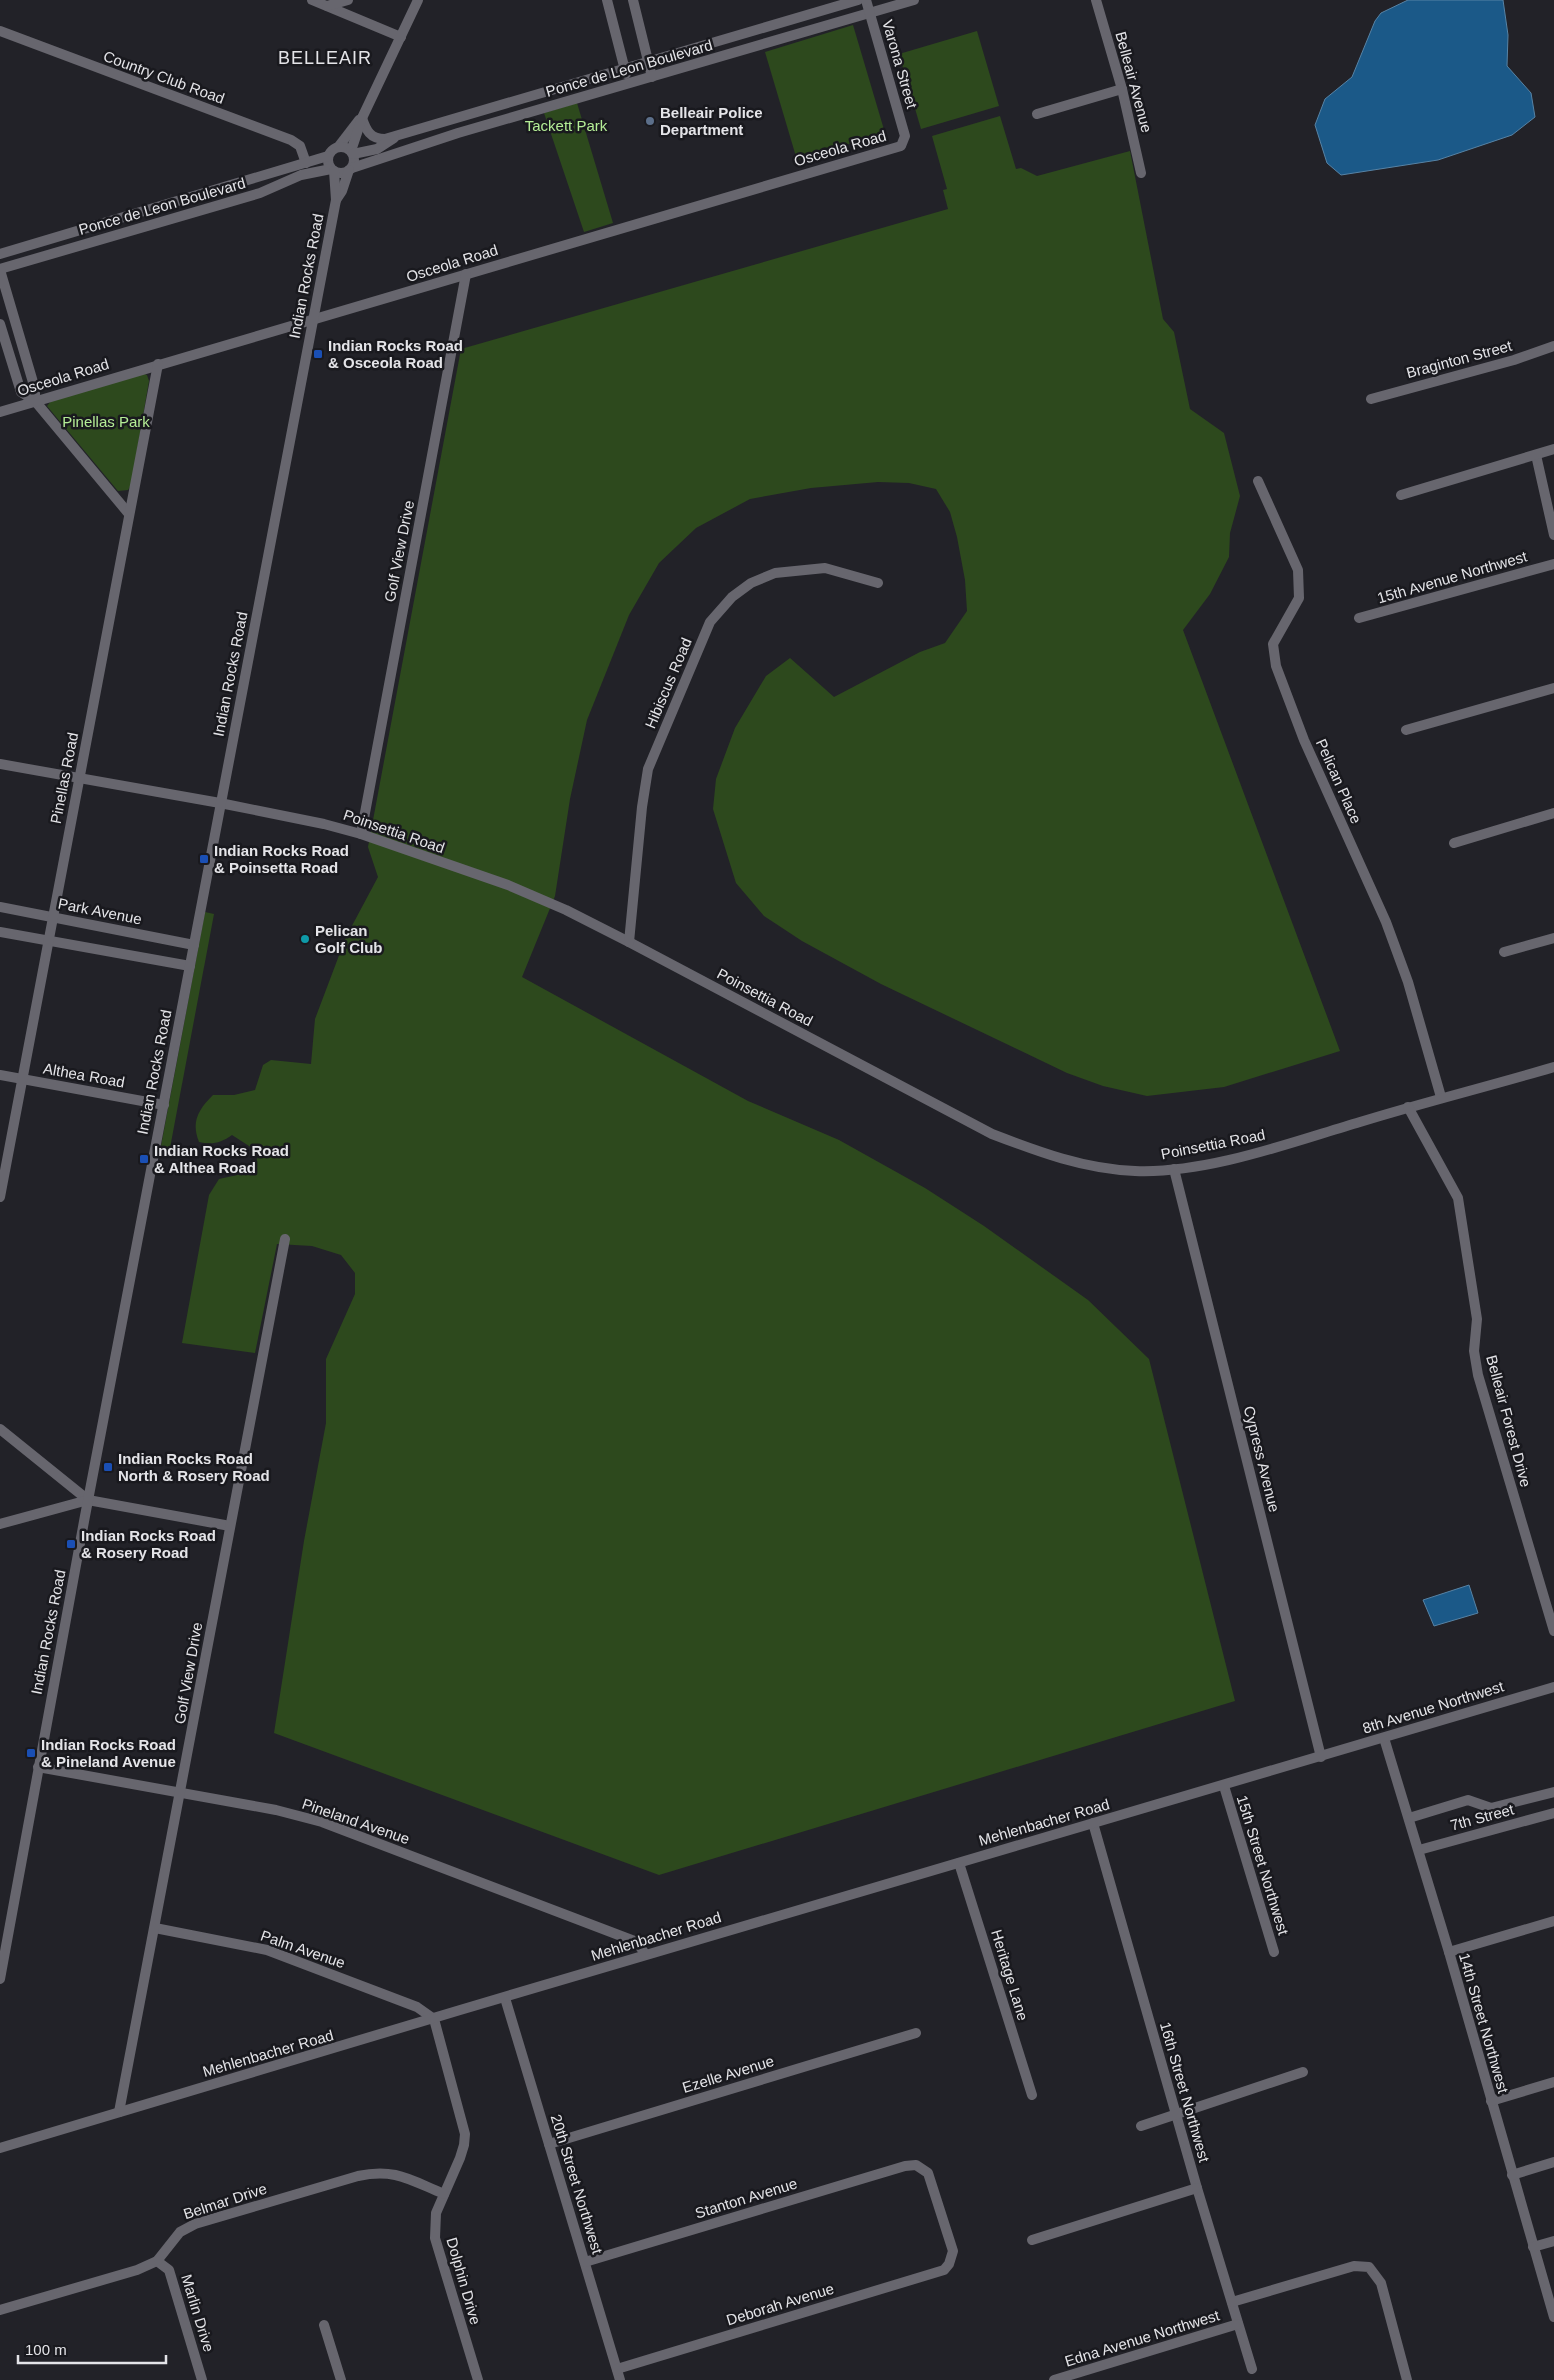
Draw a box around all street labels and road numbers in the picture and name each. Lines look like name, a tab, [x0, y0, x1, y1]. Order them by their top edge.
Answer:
street label: Varona Street	[879, 18, 921, 111]
street label: Belleair Avenue	[1112, 30, 1156, 134]
street label: Ponce de Leon Boulevard	[544, 36, 714, 100]
street label: Country Club Road	[101, 47, 227, 107]
street label: Osceola Road	[792, 127, 888, 169]
street label: Ponce de Leon Boulevard	[77, 174, 247, 238]
street label: Indian Rocks Road	[286, 212, 326, 340]
street label: Osceola Road	[404, 241, 500, 285]
street label: Braginton Street	[1404, 337, 1514, 381]
street label: Osceola Road	[15, 355, 111, 399]
street label: Golf View Drive	[381, 499, 417, 603]
street label: 15th Avenue Northwest	[1375, 547, 1530, 607]
street label: Indian Rocks Road	[210, 610, 250, 738]
street label: Hibiscus Road	[641, 635, 695, 731]
street label: Pinellas Road	[47, 731, 81, 825]
street label: Pelican Place	[1313, 736, 1365, 826]
street label: Poinsettia Road	[341, 806, 447, 856]
street label: Park Avenue	[57, 895, 143, 927]
street label: Poinsettia Road	[714, 965, 816, 1029]
street label: Indian Rocks Road	[134, 1008, 174, 1136]
street label: Althea Road	[42, 1059, 126, 1091]
street label: Poinsettia Road	[1159, 1126, 1267, 1162]
street label: Belleair Forest Drive	[1483, 1353, 1535, 1489]
street label: Cypress Avenue	[1241, 1404, 1283, 1514]
street label: Indian Rocks Road	[28, 1568, 68, 1696]
street label: Golf View Drive	[171, 1621, 205, 1725]
street label: 8th Avenue Northwest	[1360, 1677, 1506, 1737]
street label: 15th Street Northwest	[1234, 1793, 1293, 1938]
street label: Pineland Avenue	[300, 1795, 412, 1847]
street label: Mehlenbacher Road	[977, 1795, 1111, 1849]
street label: 7th Street	[1448, 1800, 1516, 1834]
street label: Mehlenbacher Road	[589, 1908, 723, 1964]
street label: Palm Avenue	[259, 1927, 347, 1971]
street label: Heritage Lane	[988, 1927, 1032, 2023]
street label: 14th Street Northwest	[1456, 1951, 1512, 2096]
street label: 16th Street Northwest	[1157, 2020, 1213, 2165]
street label: Mehlenbacher Road	[201, 2026, 335, 2080]
street label: Ezelle Avenue	[680, 2052, 776, 2096]
street label: 20th Street Northwest	[548, 2112, 607, 2257]
street label: Stanton Avenue	[693, 2174, 799, 2222]
street label: Belmar Drive	[181, 2180, 269, 2222]
street label: Dolphin Drive	[443, 2235, 485, 2327]
street label: Marlin Drive	[178, 2272, 218, 2354]
street label: Deborah Avenue	[724, 2280, 836, 2328]
street label: Edna Avenue Northwest	[1063, 2306, 1222, 2370]

